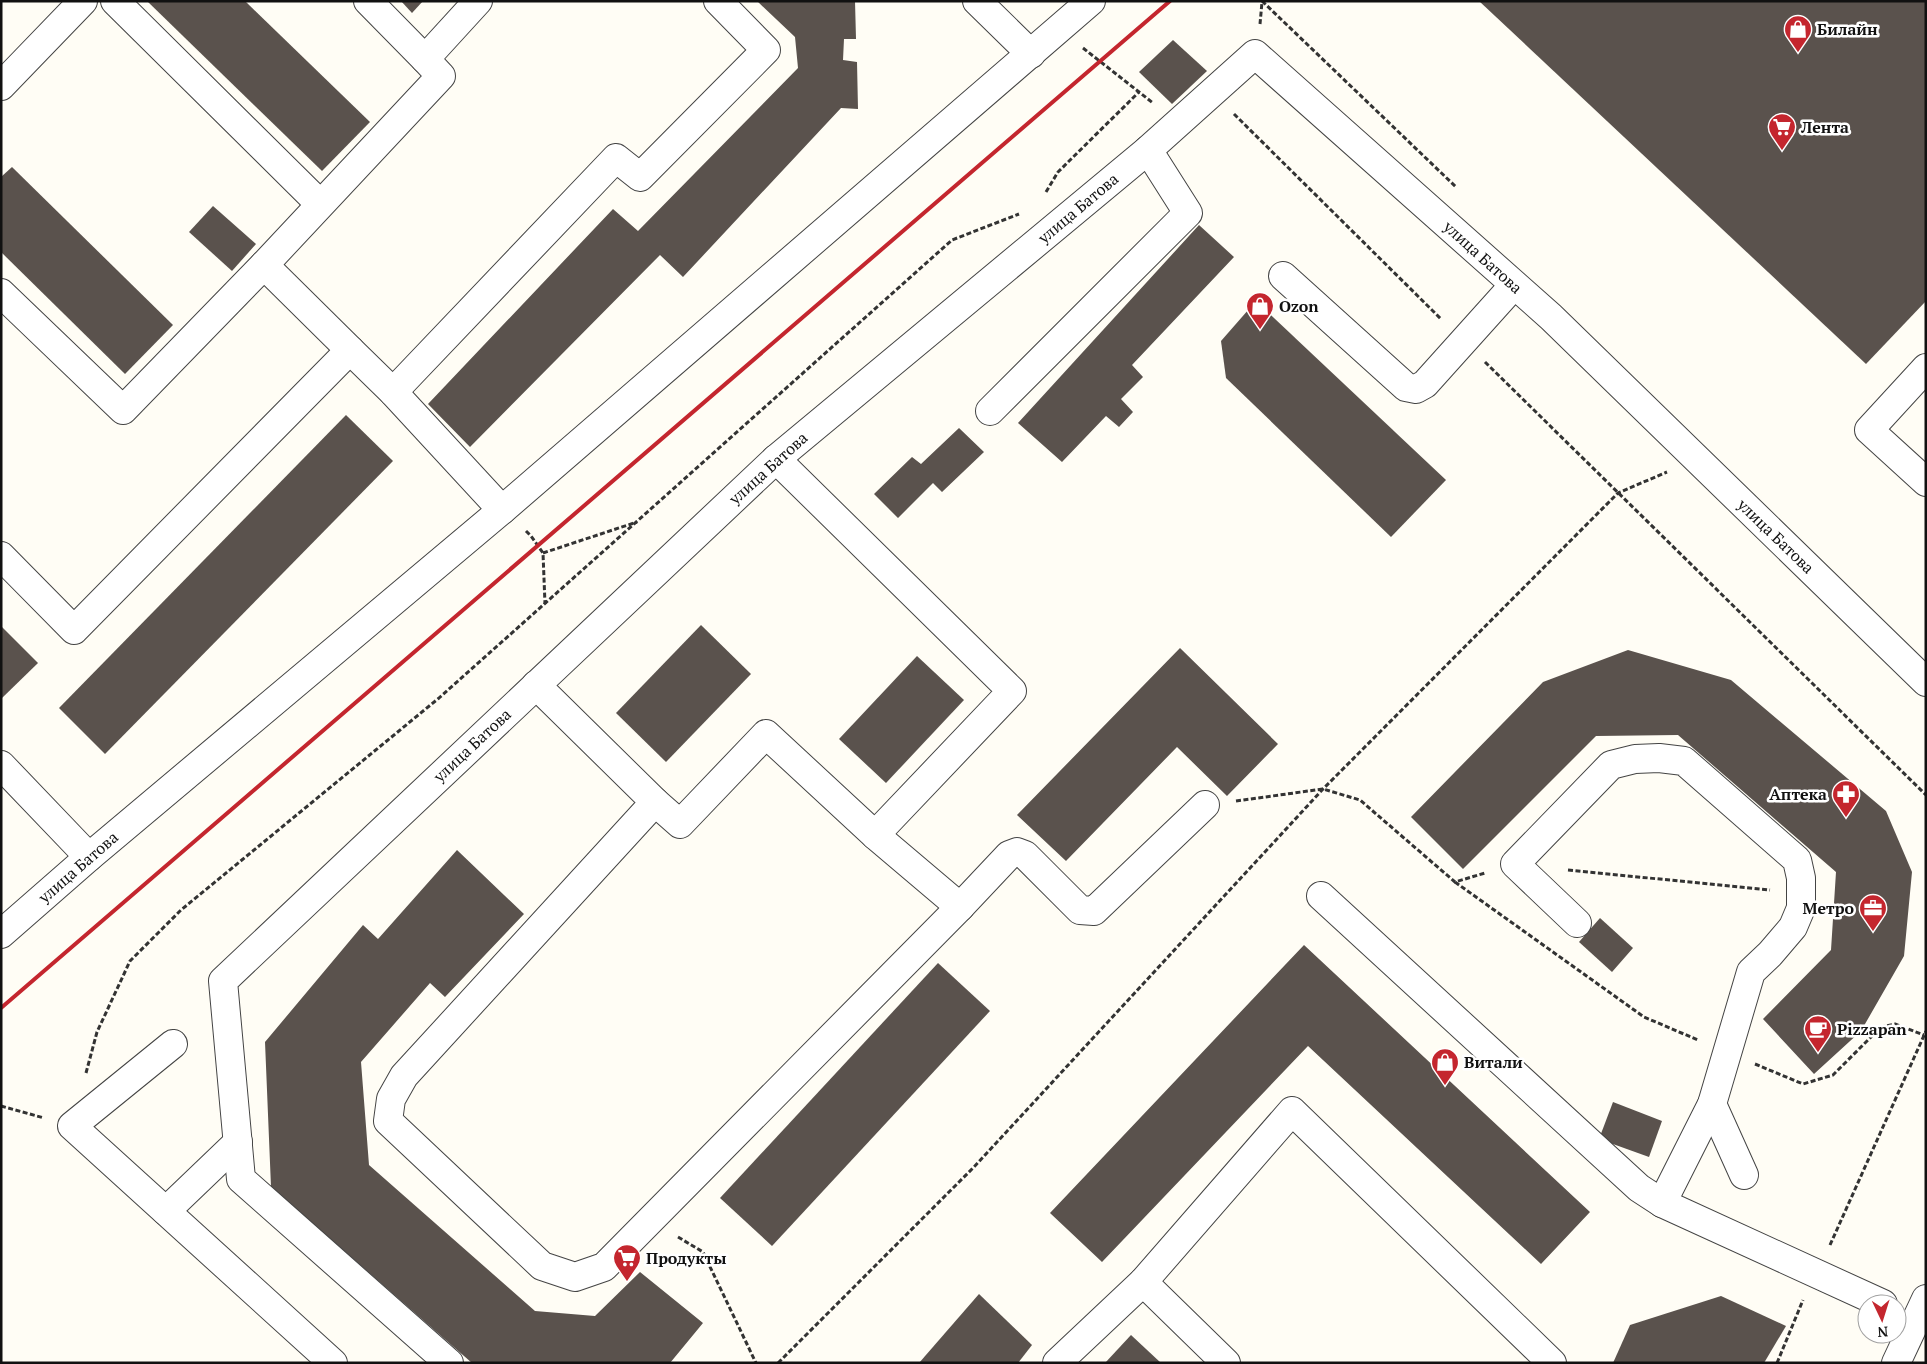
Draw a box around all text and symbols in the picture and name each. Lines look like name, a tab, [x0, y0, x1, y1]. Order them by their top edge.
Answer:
shop icon: Билайн	[1783, 14, 1813, 53]
place label: Билайн	[1817, 18, 1878, 40]
supermarket icon: Лента	[1767, 112, 1797, 151]
place label: Лента	[1800, 116, 1849, 138]
street label: улица Батова	[1032, 168, 1123, 249]
street label: улица Батова	[1438, 215, 1527, 298]
shop icon: Ozon	[1245, 291, 1275, 330]
place label: Ozon	[1279, 295, 1319, 317]
street label: улица Батова	[723, 427, 812, 510]
street label: улица Батова	[1732, 493, 1819, 578]
street label: улица Батова	[428, 703, 516, 787]
pharmacy icon: Аптека	[1831, 779, 1861, 818]
place label: Аптека	[1769, 783, 1827, 805]
street label: улица Батова	[33, 826, 123, 908]
office icon: Метро	[1858, 893, 1888, 932]
place label: Метро	[1803, 897, 1854, 919]
cafe icon: Pizzapan	[1803, 1014, 1833, 1053]
place label: Pizzapan	[1837, 1018, 1907, 1040]
shop icon: Витали	[1430, 1047, 1460, 1086]
place label: Витали	[1464, 1051, 1523, 1073]
supermarket icon: Продукты	[612, 1243, 642, 1282]
place label: Продукты	[646, 1247, 727, 1269]
north arrow	[1857, 1294, 1907, 1344]
text: N	[1877, 1323, 1889, 1342]

